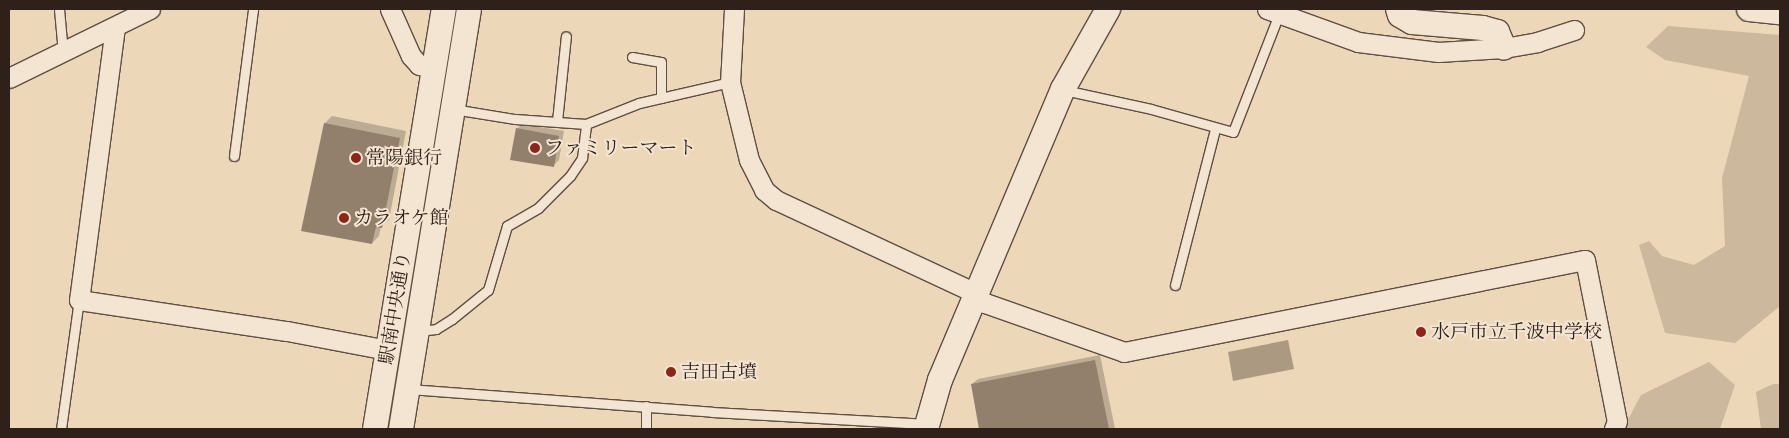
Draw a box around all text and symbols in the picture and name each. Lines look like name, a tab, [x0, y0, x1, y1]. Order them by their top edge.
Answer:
place label: ファミリーマート	[545, 137, 697, 159]
marker: ファミリーマート	[529, 142, 541, 154]
place label: 常陽銀行	[366, 147, 442, 169]
marker: 常陽銀行	[350, 152, 362, 164]
place label: カラオケ館	[354, 207, 449, 229]
marker: カラオケ館	[338, 212, 350, 224]
street label: 駅南中央通り	[375, 250, 415, 366]
place label: 水戸市立千波中学校	[1431, 321, 1602, 343]
marker: 水戸市立千波中学校	[1415, 326, 1427, 338]
place label: 吉田古墳	[681, 361, 757, 383]
marker: 吉田古墳	[665, 366, 677, 378]

